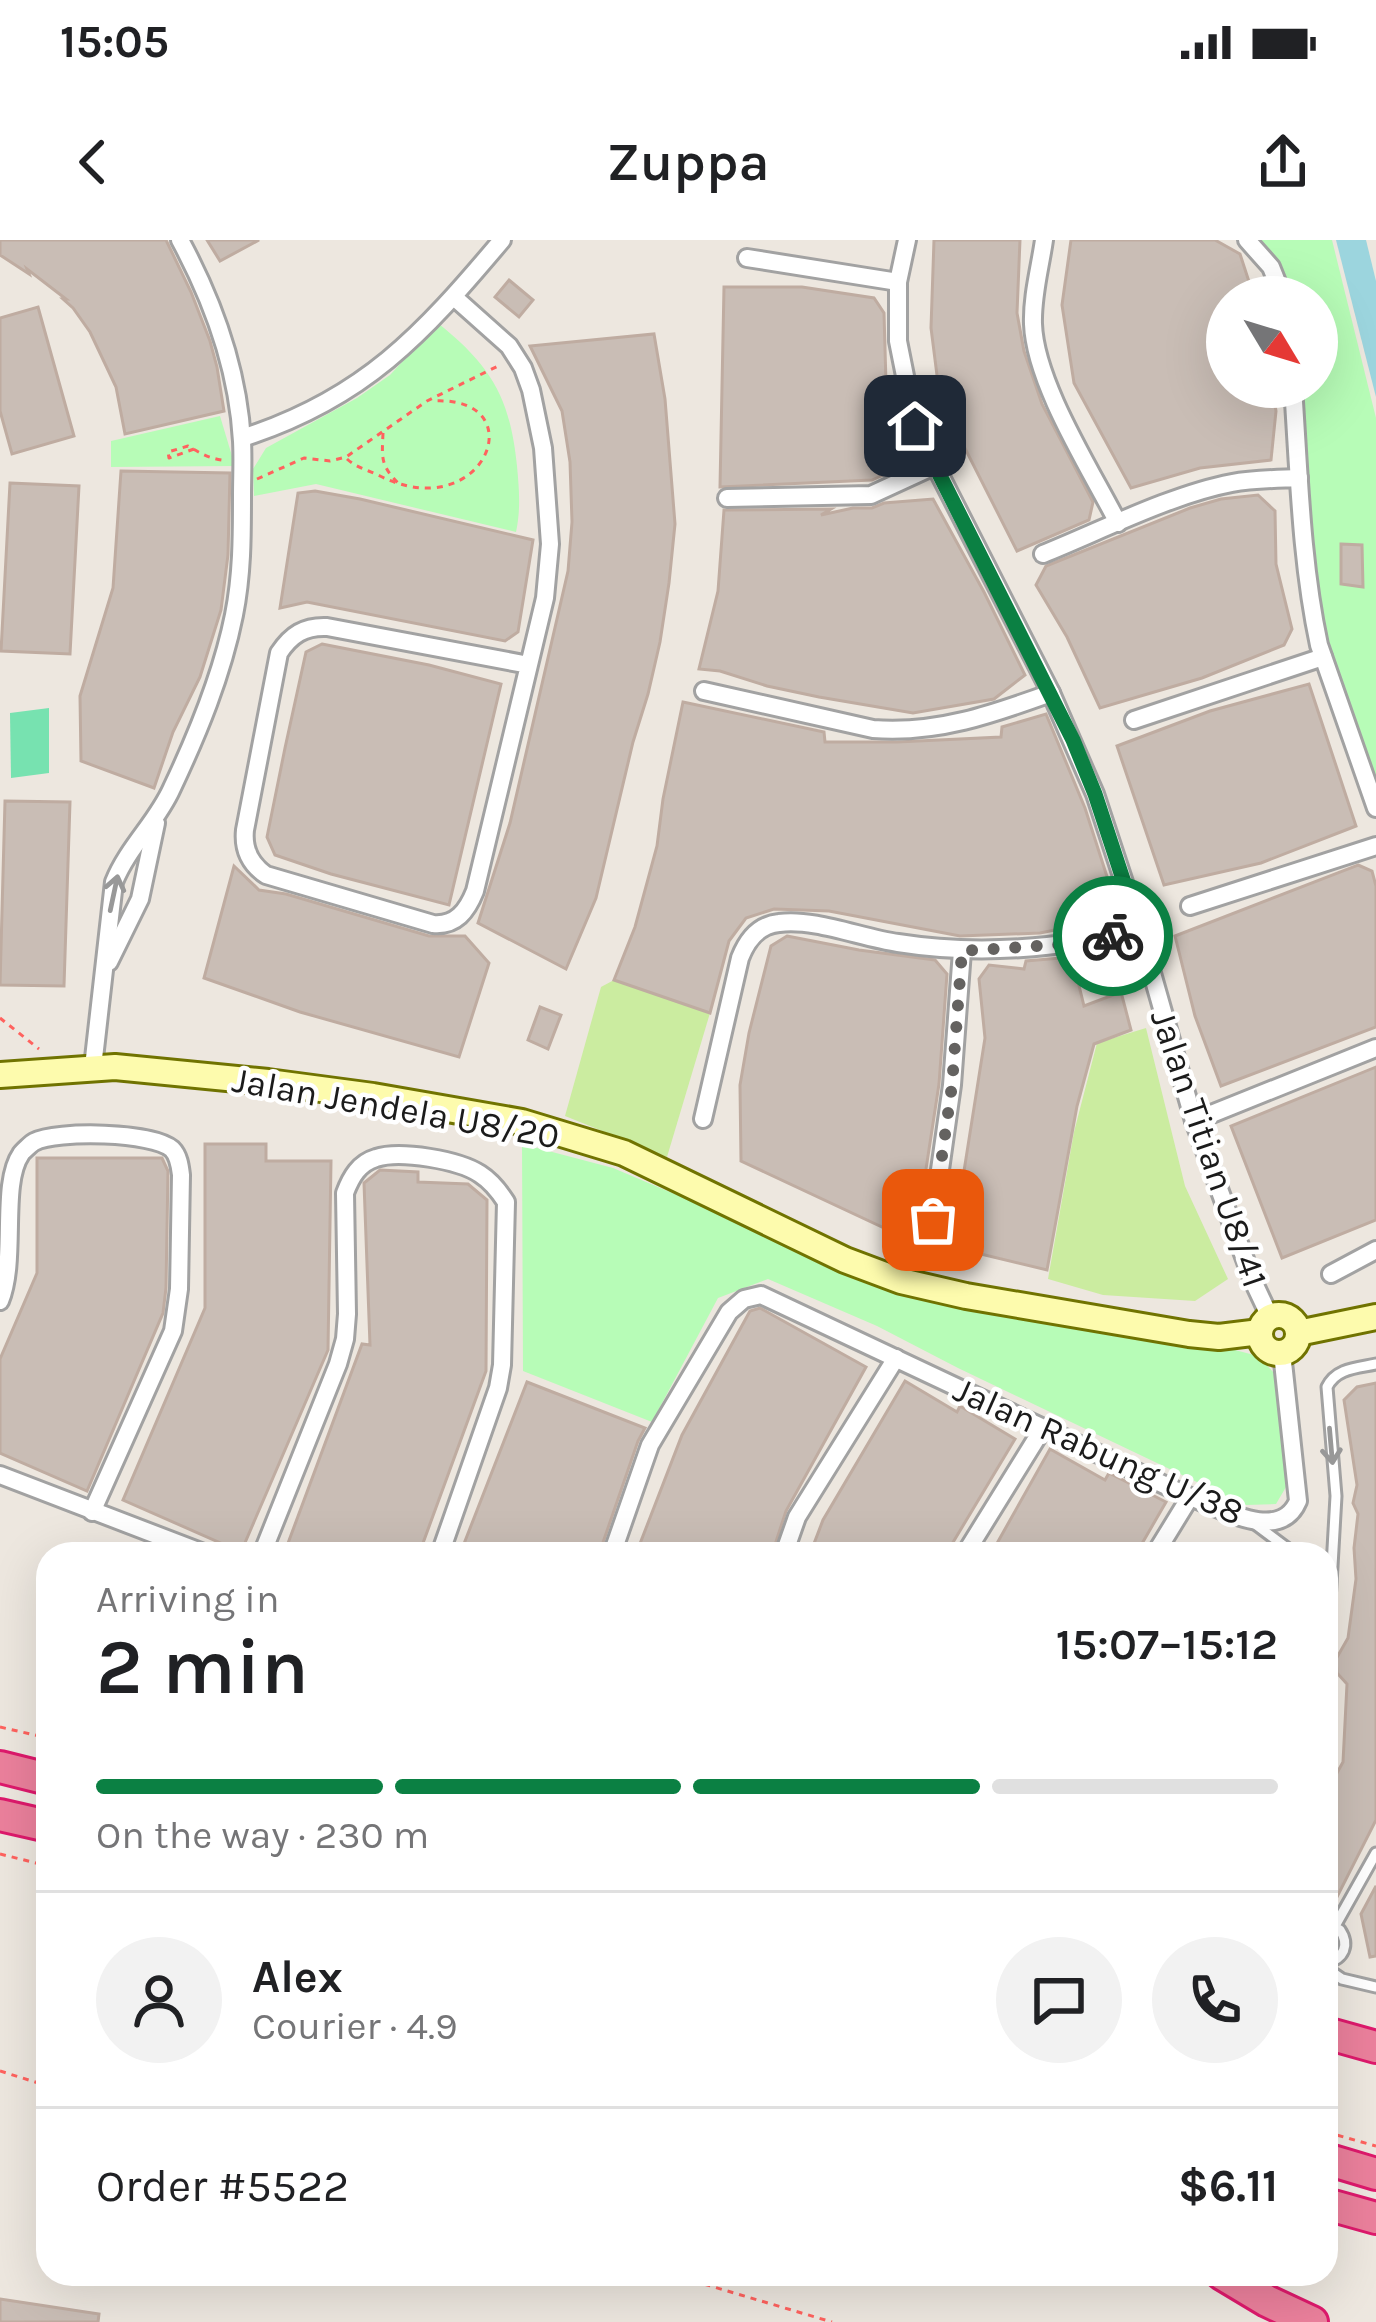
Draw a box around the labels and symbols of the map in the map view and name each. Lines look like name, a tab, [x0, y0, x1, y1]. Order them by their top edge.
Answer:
north arrow	[1206, 276, 1338, 408]
pin	[864, 375, 966, 477]
one-way arrow	[103, 874, 126, 912]
courier	[1053, 876, 1173, 996]
street label: Jalan Titian U8/41	[1142, 1004, 1276, 1293]
street label: Jalan Jendela U8/20	[229, 1059, 562, 1157]
pin	[882, 1169, 984, 1271]
street label: Jalan Rabung U/38	[947, 1368, 1250, 1534]
one-way arrow	[1320, 1426, 1343, 1465]

